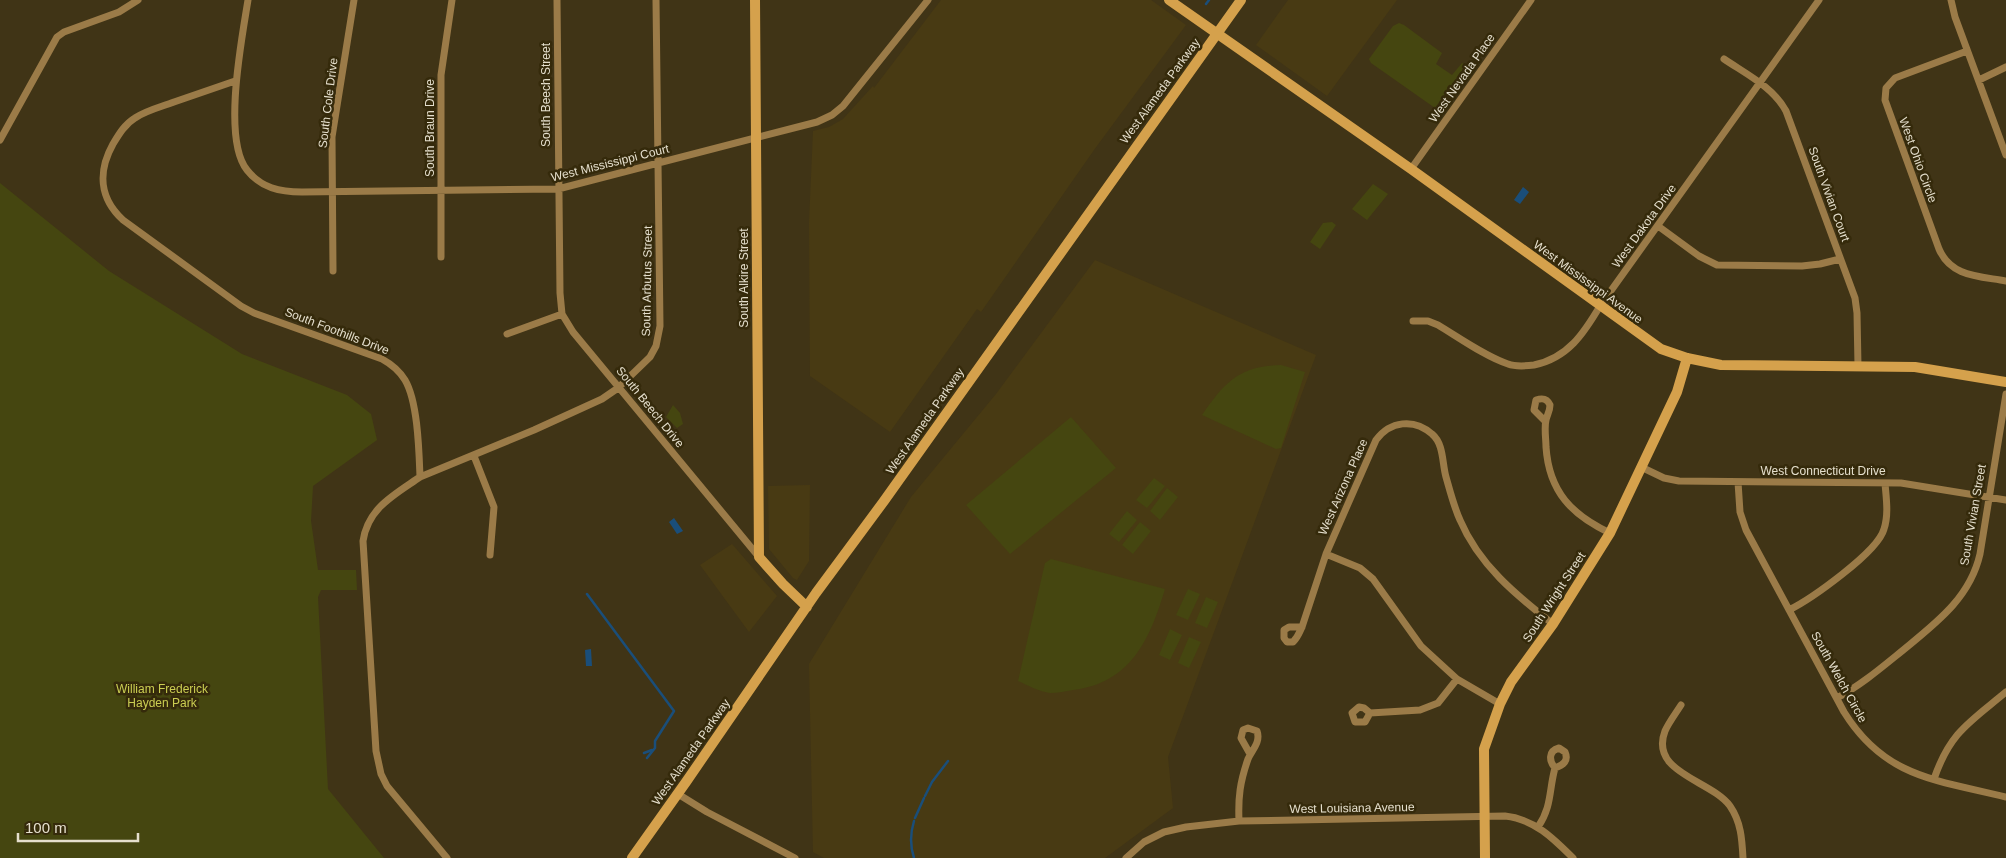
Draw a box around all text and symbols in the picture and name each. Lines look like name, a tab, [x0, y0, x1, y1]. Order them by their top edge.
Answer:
street label: West Nevada Place	[1426, 31, 1498, 125]
street label: West Alameda Parkway	[1117, 36, 1203, 146]
street label: South Beech Street	[539, 42, 553, 147]
street label: South Cole Drive	[316, 57, 341, 149]
street label: South Braun Drive	[423, 79, 437, 177]
street label: West Ohio Circle	[1896, 115, 1940, 205]
street label: West Mississippi Court	[550, 141, 671, 184]
street label: South Vivian Court	[1805, 145, 1853, 244]
street label: West Dakota Drive	[1609, 181, 1679, 270]
street label: South Arbutus Street	[639, 225, 655, 336]
street label: South Alkire Street	[737, 228, 751, 328]
street label: West Mississippi Avenue	[1531, 238, 1646, 327]
street label: South Foothills Drive	[283, 305, 391, 357]
street label: South Beech Drive	[613, 364, 687, 451]
street label: West Alameda Parkway	[883, 365, 967, 477]
street label: West Arizona Place	[1315, 436, 1371, 537]
street label: South Vivian Street	[1957, 463, 1989, 567]
street label: West Connecticut Drive	[1760, 464, 1886, 478]
street label: South Wright Street	[1520, 549, 1589, 645]
street label: South Welch Circle	[1808, 629, 1870, 725]
park label: William Frederick Hayden Park	[116, 682, 209, 710]
street label: West Alameda Parkway	[649, 696, 733, 808]
street label: West Louisiana Avenue	[1289, 800, 1415, 816]
scale bar	[18, 810, 138, 842]
text: 100 m	[25, 819, 67, 836]

